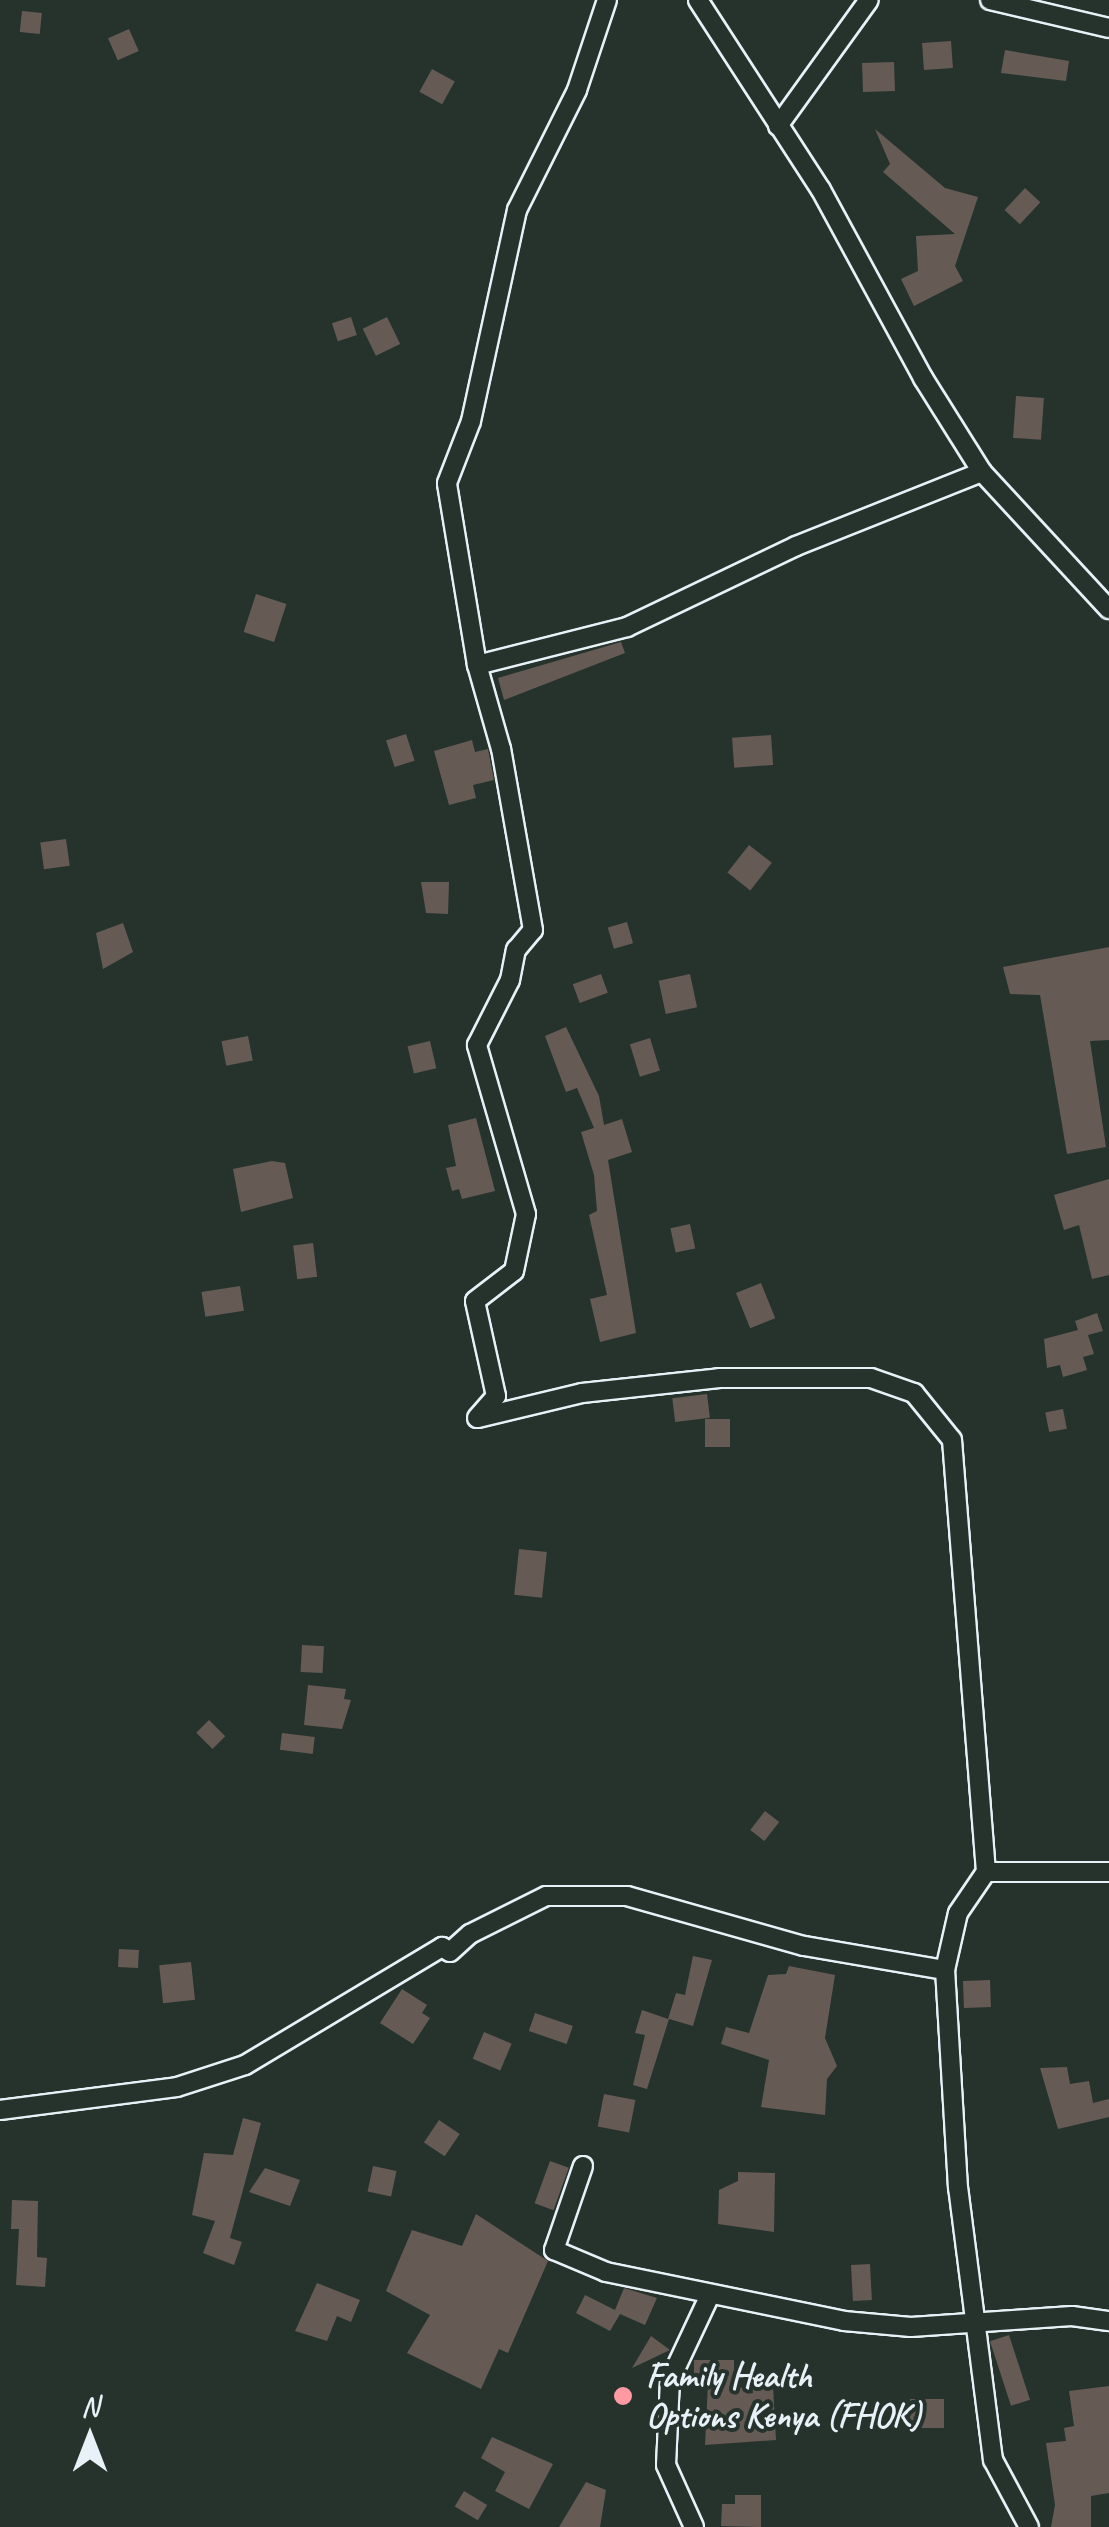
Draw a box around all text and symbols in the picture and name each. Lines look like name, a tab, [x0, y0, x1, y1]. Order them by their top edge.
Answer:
place label: Family Health Options Kenya (FHOK)	[646, 2355, 919, 2437]
marker: Family Health Options Kenya (FHOK)	[610, 2383, 636, 2409]
north arrow	[40, 2387, 140, 2487]
text: N	[81, 2389, 99, 2424]

